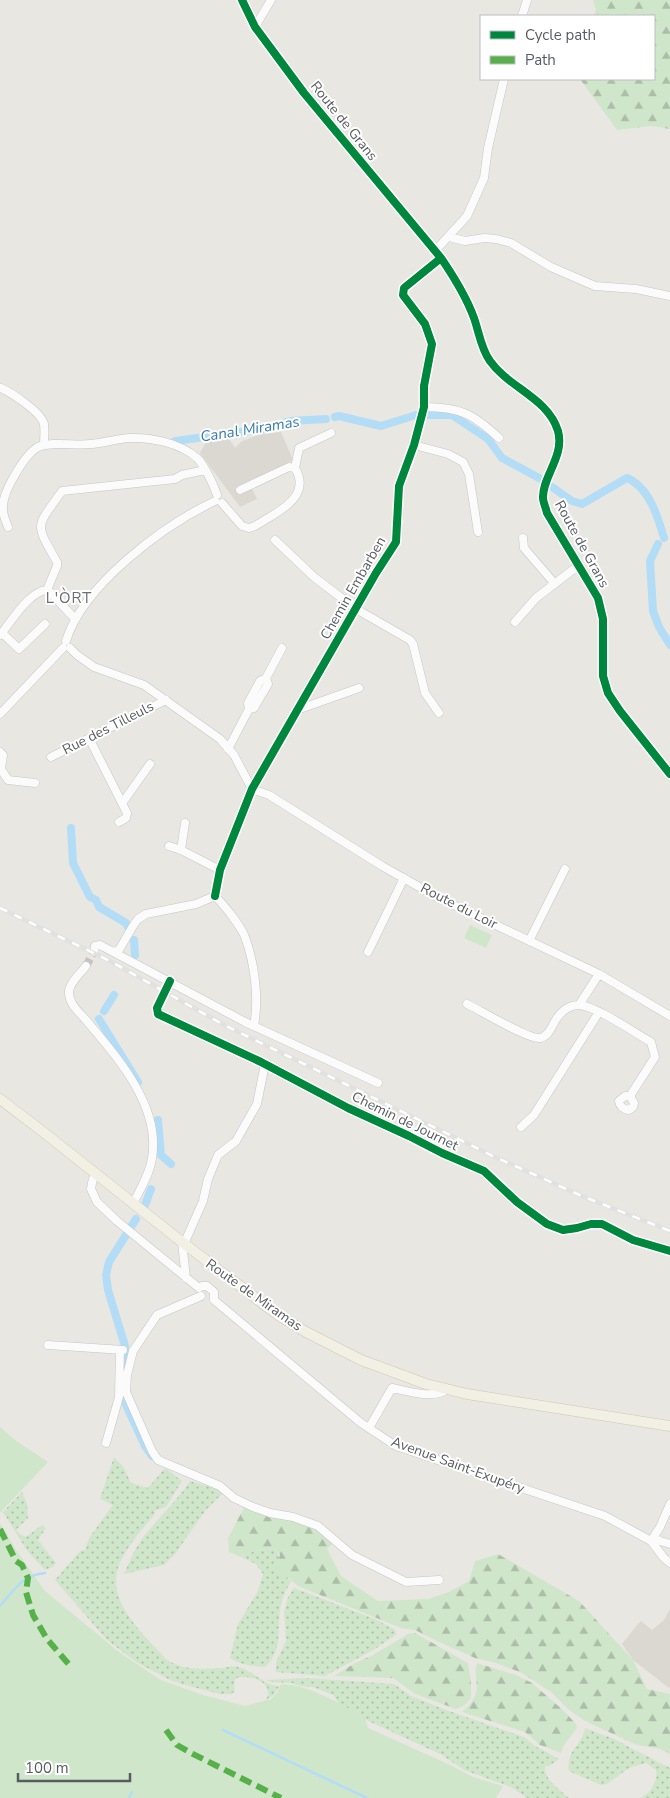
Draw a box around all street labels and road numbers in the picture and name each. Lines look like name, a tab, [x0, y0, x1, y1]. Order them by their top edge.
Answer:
street label: Route de Grans	[306, 77, 382, 165]
street label: Route de Grans	[550, 497, 614, 591]
street label: Chemin Embarben	[316, 533, 390, 643]
street label: Rue des Tilleuls	[59, 697, 157, 759]
street label: Route du Loir	[417, 878, 501, 934]
street label: Chemin de Journet	[349, 1087, 462, 1155]
street label: Route de Miramas	[202, 1255, 306, 1336]
street label: Avenue Saint-Exupéry	[389, 1432, 528, 1498]

